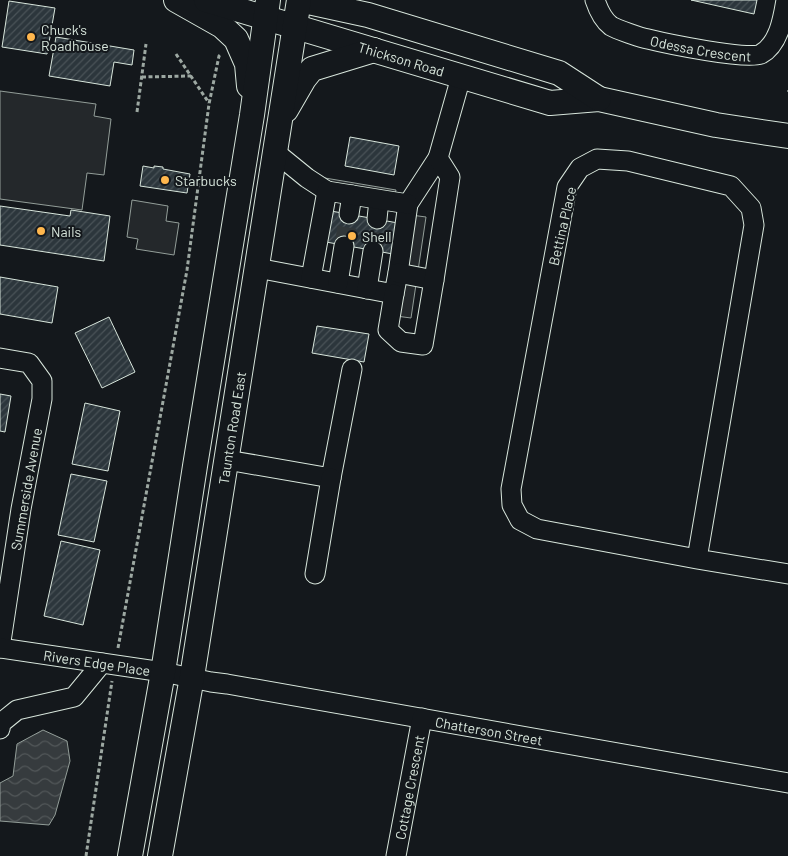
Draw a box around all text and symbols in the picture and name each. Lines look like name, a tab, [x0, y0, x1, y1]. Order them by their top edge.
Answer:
place label: Chuck's Roadhouse	[41, 21, 109, 54]
marker: Chuck's Roadhouse	[25, 31, 37, 43]
street label: Odessa Crescent	[649, 31, 752, 64]
street label: Thickson Road	[356, 38, 447, 79]
place label: Starbucks	[175, 172, 237, 189]
marker: Starbucks	[159, 174, 171, 186]
street label: Bettina Place	[545, 185, 579, 267]
place label: Nails	[51, 223, 81, 240]
marker: Nails	[35, 225, 47, 237]
place label: Shell	[362, 228, 392, 245]
marker: Shell	[346, 230, 358, 242]
street label: Taunton Road East	[214, 370, 249, 486]
street label: Summerside Avenue	[7, 426, 45, 552]
street label: Rivers Edge Place	[42, 646, 152, 679]
street label: Chatterson Street	[434, 712, 544, 748]
street label: Cottage Crescent	[391, 733, 427, 841]

